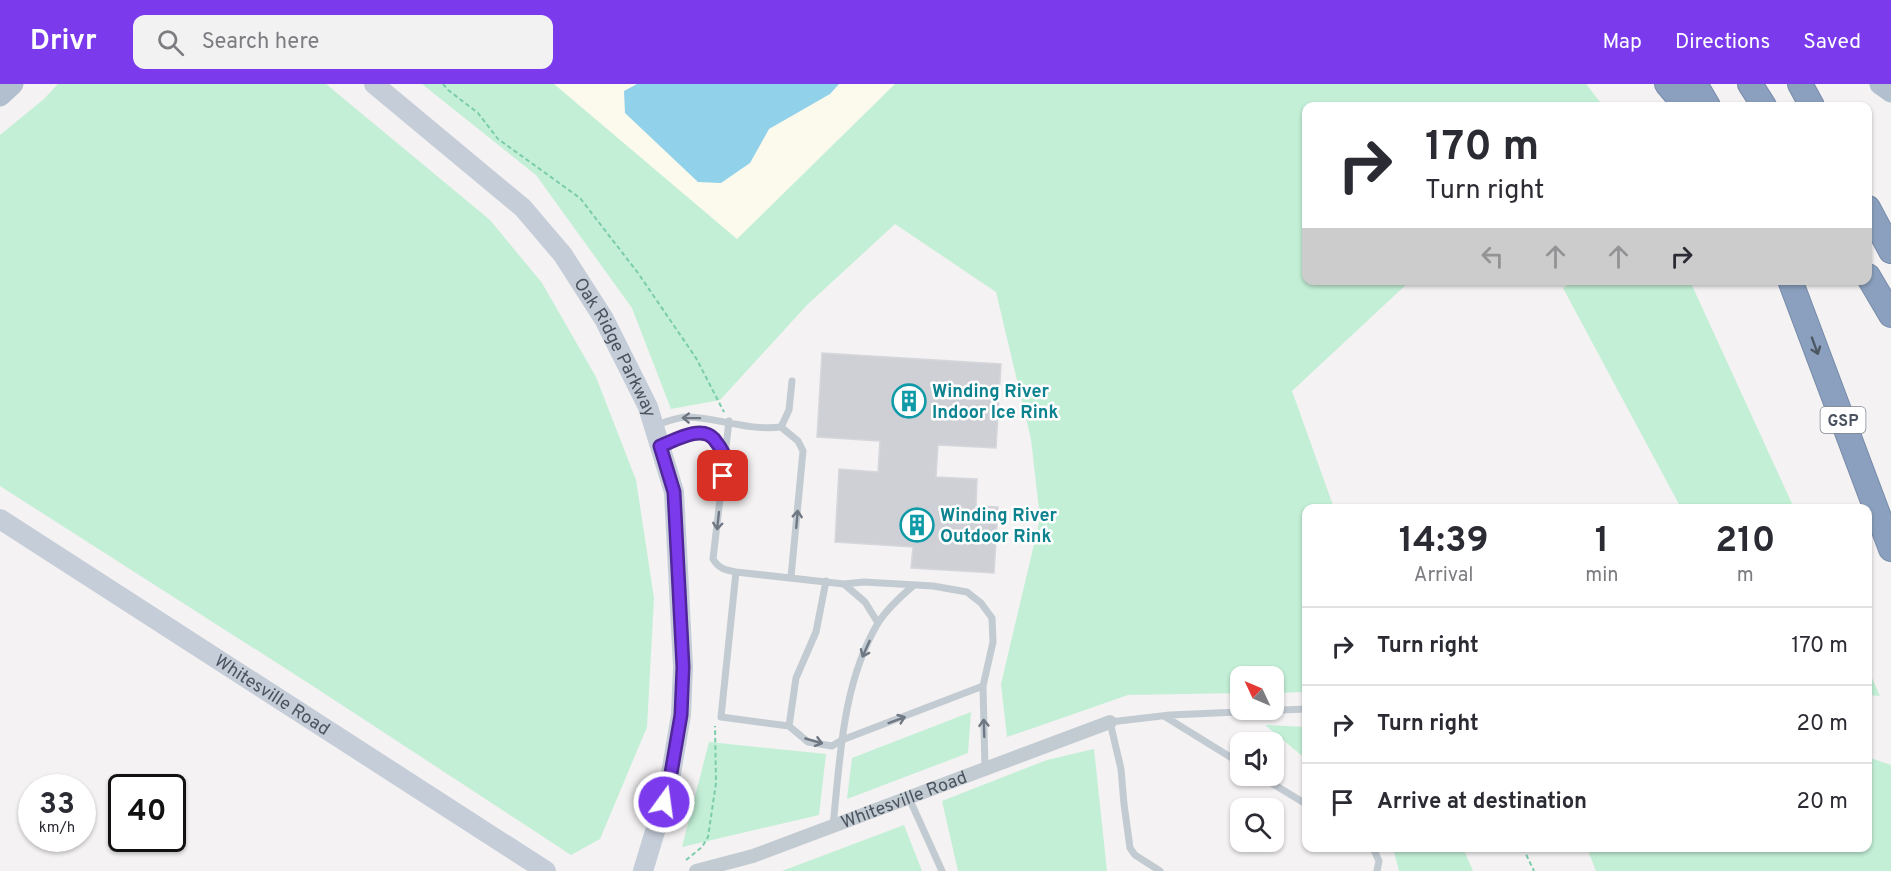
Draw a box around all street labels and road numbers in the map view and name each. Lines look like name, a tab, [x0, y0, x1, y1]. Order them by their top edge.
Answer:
street label: Oak Ridge Parkway	[568, 274, 660, 420]
road number: GSP	[1820, 407, 1866, 433]
street label: Whitesville Road	[209, 650, 334, 742]
street label: Whitesville Road	[838, 767, 971, 835]

